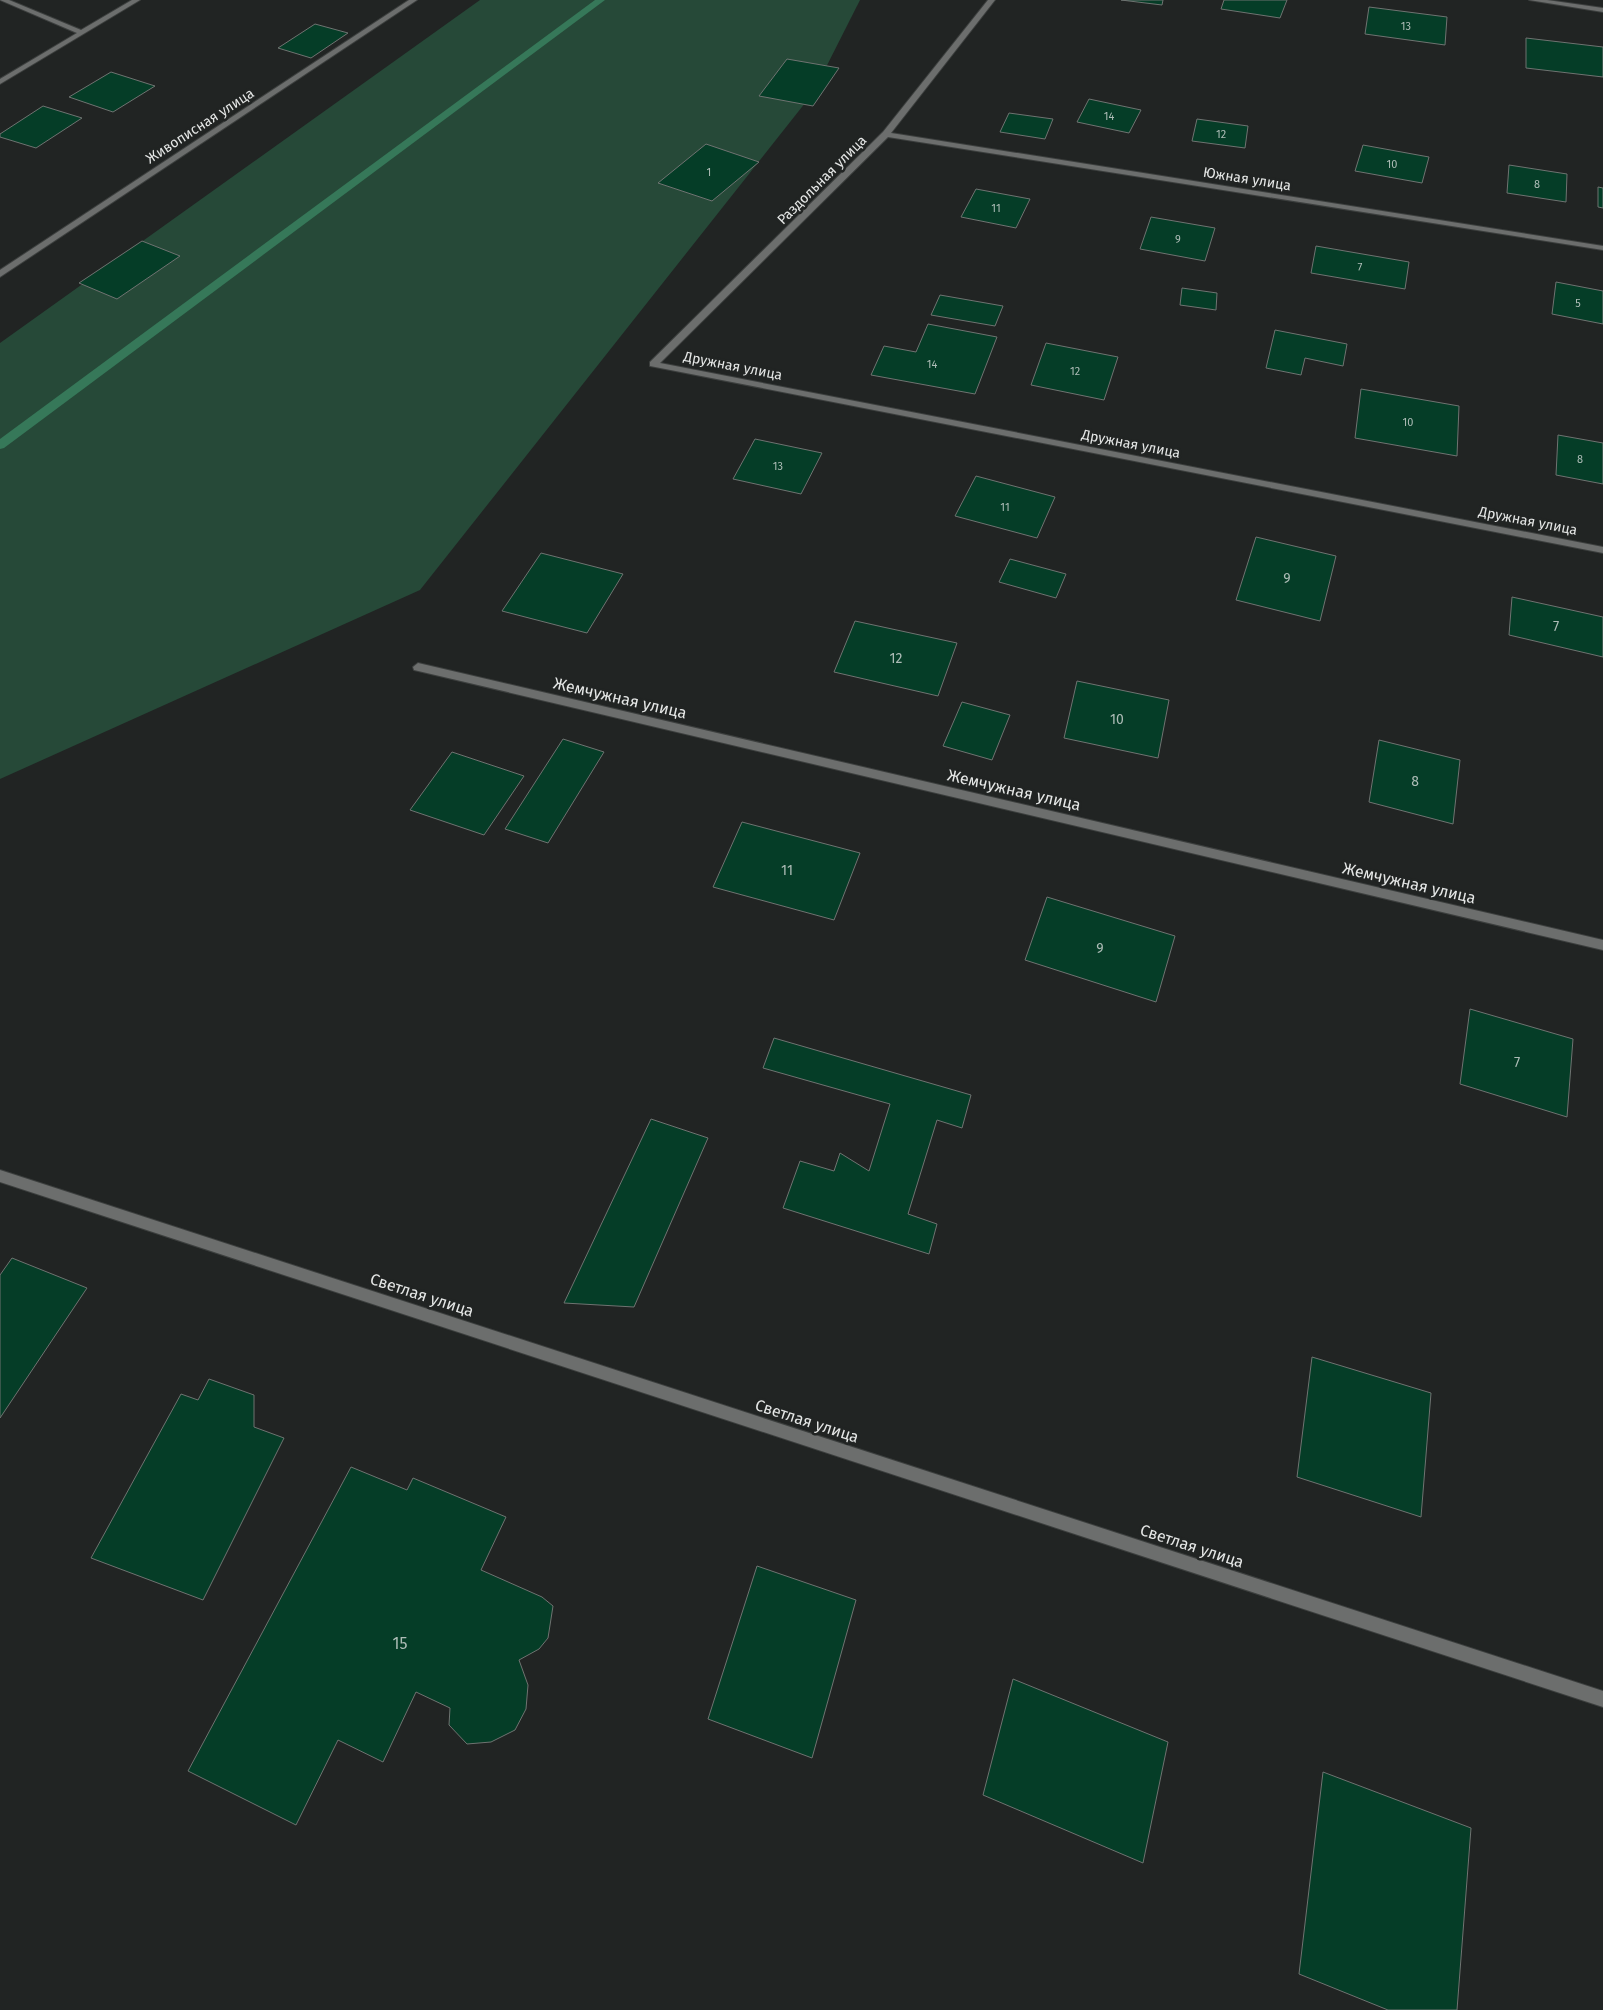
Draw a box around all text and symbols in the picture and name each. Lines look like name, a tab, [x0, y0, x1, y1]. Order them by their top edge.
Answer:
house number: 13	[1401, 20, 1411, 33]
street label: Живописная улица	[143, 85, 257, 167]
house number: 14	[1104, 110, 1114, 123]
house number: 12	[1216, 128, 1226, 141]
street label: Раздольная улица	[774, 132, 870, 228]
house number: 10	[1387, 158, 1397, 171]
street label: Южная улица	[1202, 164, 1292, 194]
house number: 1	[707, 166, 711, 179]
house number: 8	[1534, 178, 1540, 191]
house number: 11	[991, 202, 1001, 215]
house number: 9	[1175, 233, 1181, 246]
house number: 7	[1358, 261, 1363, 274]
house number: 5	[1575, 297, 1581, 310]
street label: Дружная улица	[681, 348, 784, 384]
house number: 14	[927, 358, 937, 371]
house number: 12	[1070, 365, 1080, 378]
house number: 10	[1403, 416, 1413, 429]
street label: Дружная улица	[1079, 426, 1182, 462]
house number: 8	[1577, 453, 1583, 466]
house number: 13	[773, 460, 783, 473]
house number: 11	[1000, 501, 1010, 514]
street label: Дружная улица	[1476, 503, 1579, 539]
house number: 9	[1283, 570, 1291, 587]
house number: 7	[1553, 618, 1559, 635]
house number: 12	[890, 650, 903, 667]
street label: Жемчужная улица	[551, 673, 689, 723]
house number: 10	[1110, 711, 1124, 728]
street label: Жемчужная улица	[945, 765, 1083, 815]
house number: 8	[1411, 773, 1419, 790]
street label: Жемчужная улица	[1340, 858, 1478, 908]
house number: 11	[781, 862, 793, 879]
house number: 9	[1096, 940, 1104, 957]
house number: 7	[1514, 1054, 1520, 1071]
street label: Светлая улица	[368, 1269, 476, 1321]
street label: Светлая улица	[753, 1395, 861, 1447]
street label: Светлая улица	[1138, 1520, 1246, 1572]
house number: 15	[393, 1634, 407, 1653]

